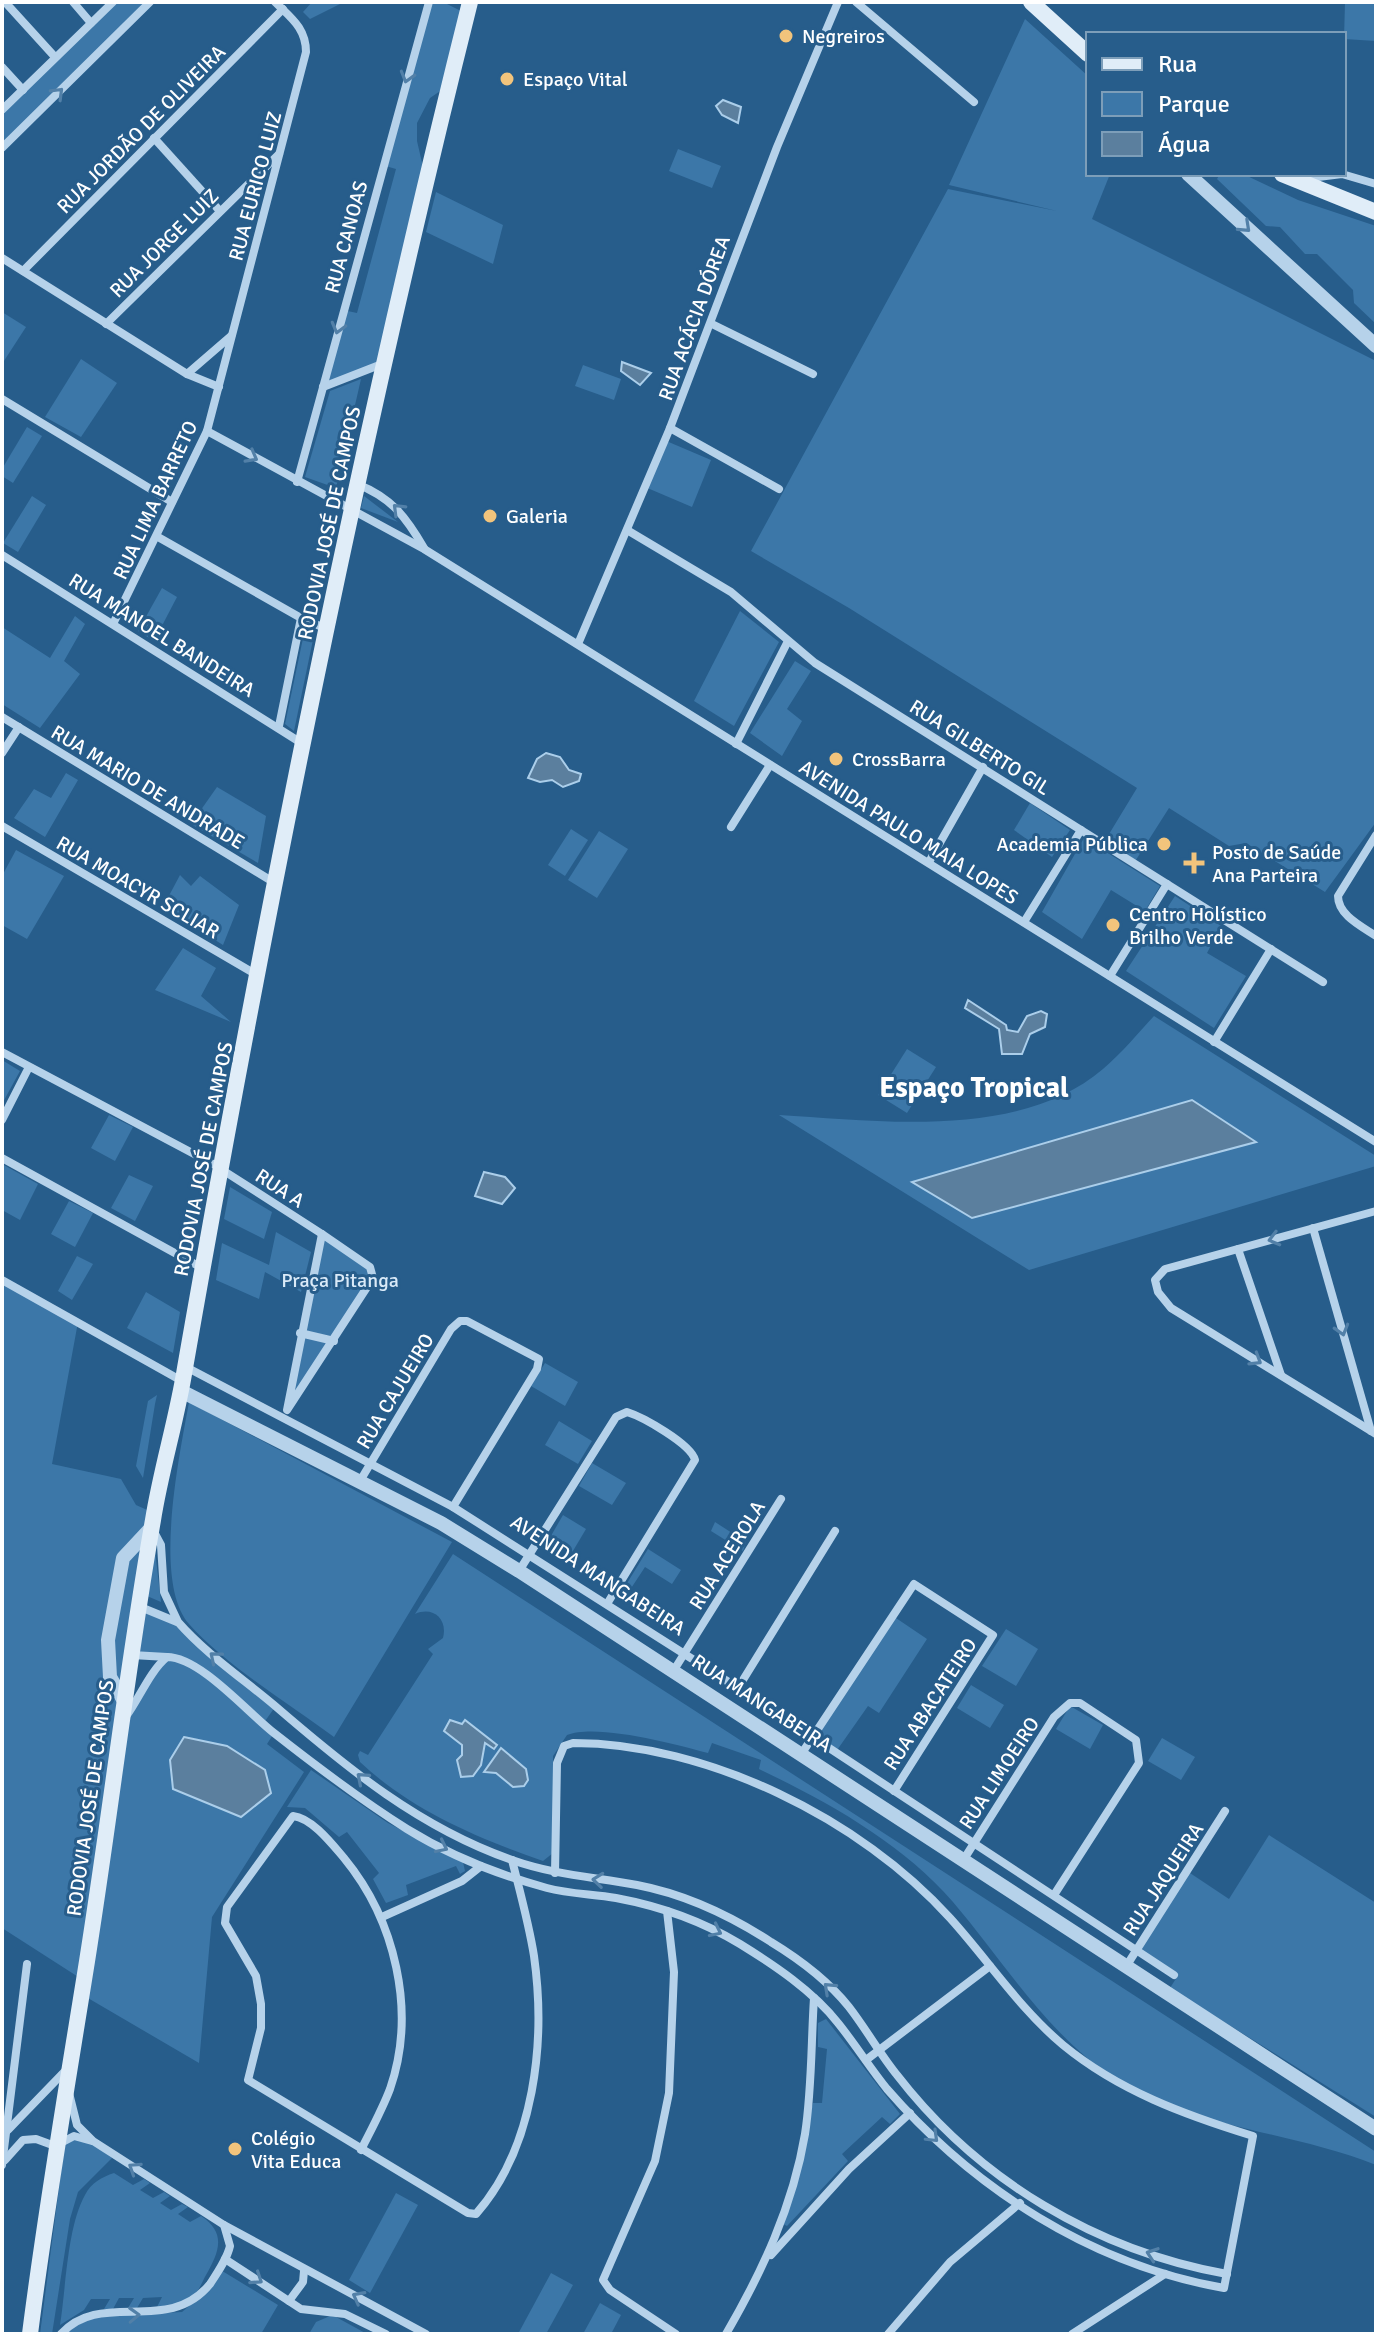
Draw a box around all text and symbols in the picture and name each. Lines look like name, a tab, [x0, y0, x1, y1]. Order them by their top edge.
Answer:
place label: Negreiros	[802, 24, 885, 49]
marker: Negreiros	[777, 27, 795, 45]
legend	[1086, 32, 1346, 176]
street label: RUA JORDÃO DE OLIVEIRA	[52, 40, 231, 219]
text: Rua	[1158, 49, 1197, 79]
place label: Espaço Vital	[523, 67, 628, 92]
one-way arrow	[400, 70, 417, 84]
marker: Espaço Vital	[498, 70, 516, 88]
one-way arrow	[48, 88, 63, 102]
text: Parque	[1158, 89, 1230, 119]
street label: RUA EURICO LUIZ	[224, 109, 287, 264]
text: Água	[1158, 129, 1210, 159]
street label: RUA CANOAS	[319, 178, 374, 296]
street label: RUA JORGE LUIZ	[105, 184, 224, 303]
one-way arrow	[1236, 218, 1250, 233]
street label: RUA ACÁCIA DÓREA	[653, 232, 736, 404]
one-way arrow	[331, 320, 348, 334]
street label: RODOVIA JOSÉ DE CAMPOS	[292, 404, 366, 642]
street label: RUA LIMA BARRETO	[108, 417, 203, 584]
one-way arrow	[243, 447, 258, 463]
one-way arrow	[392, 504, 407, 518]
place label: Galeria	[506, 504, 568, 529]
marker: Galeria	[481, 507, 499, 525]
street label: RUA MANOEL BANDEIRA	[64, 568, 259, 703]
street label: RUA GILBERTO GIL	[905, 694, 1055, 801]
street label: RUA MARIO DE ANDRADE	[47, 720, 249, 855]
place label: CrossBarra	[852, 747, 946, 772]
marker: CrossBarra	[827, 750, 845, 768]
street label: AVENIDA PAULO MAIA LOPES	[795, 755, 1023, 910]
street label: RUA MOACYR SCLIAR	[52, 831, 224, 944]
place label: Academia Pública	[997, 832, 1148, 857]
marker: Academia Pública	[1155, 835, 1173, 853]
place label: Posto de Saúde Ana Parteira	[1212, 840, 1341, 888]
marker: Posto de Saúde Ana Parteira	[1183, 852, 1205, 874]
place label: Centro Holístico Brilho Verde	[1129, 902, 1267, 950]
marker: Centro Holístico Brilho Verde	[1104, 916, 1122, 934]
street label: RODOVIA JOSÉ DE CAMPOS	[168, 1040, 238, 1278]
district label: Espaço Tropical	[879, 1071, 1069, 1105]
street label: RUA A	[250, 1163, 309, 1213]
one-way arrow	[1268, 1230, 1282, 1246]
park label: Praça Pitanga	[281, 1268, 399, 1293]
one-way arrow	[1333, 1323, 1349, 1337]
street label: RUA CAJUEIRO	[351, 1329, 440, 1454]
one-way arrow	[1247, 1350, 1261, 1365]
street label: RUA ACEROLA	[684, 1496, 771, 1614]
street label: AVENIDA MANGABEIRA	[506, 1510, 690, 1641]
street label: RUA ABACATEIRO	[878, 1633, 982, 1775]
street label: RUA MANGABEIRA	[687, 1649, 836, 1758]
one-way arrow	[210, 1652, 224, 1667]
street label: RODOVIA JOSÉ DE CAMPOS	[62, 1678, 119, 1918]
street label: RUA LIMOEIRO	[954, 1712, 1045, 1834]
one-way arrow	[357, 1773, 371, 1788]
street label: RUA JAQUEIRA	[1118, 1818, 1209, 1941]
one-way arrow	[434, 1837, 449, 1853]
one-way arrow	[591, 1872, 604, 1889]
one-way arrow	[707, 1921, 722, 1937]
one-way arrow	[824, 1982, 838, 1997]
place label: Colégio Vita Educa	[251, 2126, 342, 2174]
one-way arrow	[924, 2127, 938, 2142]
marker: Colégio Vita Educa	[226, 2140, 244, 2158]
one-way arrow	[128, 2163, 143, 2178]
one-way arrow	[1146, 2247, 1160, 2263]
one-way arrow	[249, 2269, 263, 2284]
one-way arrow	[351, 2291, 366, 2306]
one-way arrow	[128, 2306, 141, 2324]

